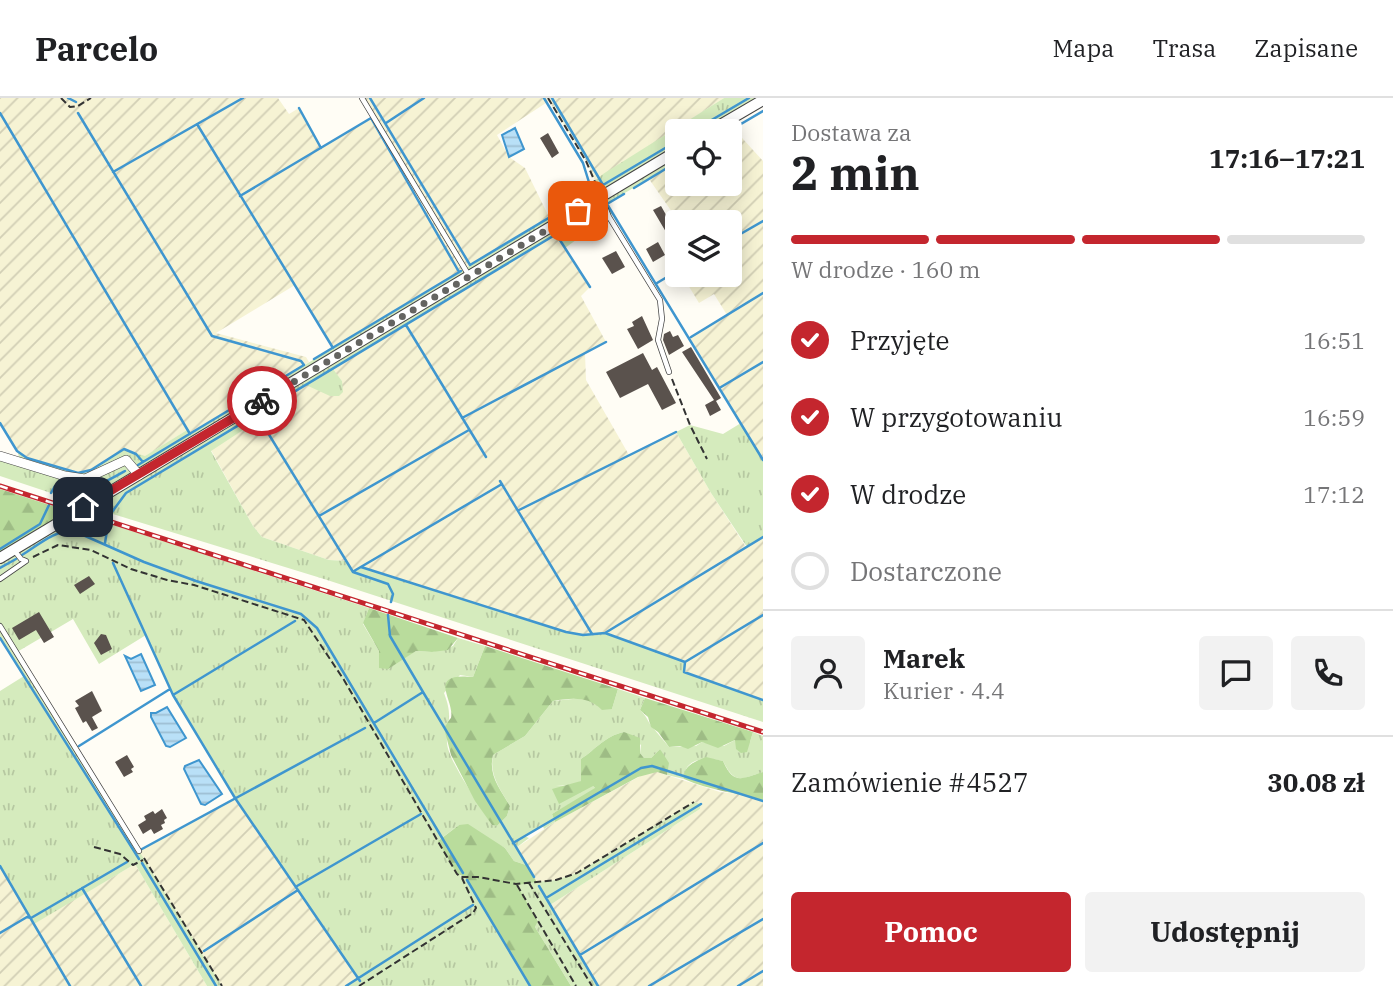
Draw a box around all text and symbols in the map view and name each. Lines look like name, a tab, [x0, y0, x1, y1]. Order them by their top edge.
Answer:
text: Parcelo	[35, 27, 158, 70]
text: Mapa	[1052, 32, 1114, 64]
text: Trasa	[1152, 32, 1216, 64]
text: Zapisane	[1254, 32, 1358, 64]
text: Dostawa za	[791, 117, 912, 147]
map controls	[665, 119, 742, 287]
button: locate	[665, 119, 742, 196]
text: 17:16–17:21	[1209, 141, 1365, 175]
text: 2 min	[791, 143, 920, 203]
pin	[548, 181, 608, 241]
icon: bag	[559, 192, 597, 230]
button: layers	[665, 210, 742, 287]
text: W drodze · 160 m	[791, 254, 981, 284]
icon: check	[791, 321, 829, 359]
text: Przyjęte	[850, 323, 950, 357]
text: 16:51	[1303, 325, 1365, 355]
courier	[227, 366, 297, 436]
icon: bike	[243, 382, 281, 420]
icon: check	[791, 398, 829, 436]
text: W przygotowaniu	[850, 400, 1063, 434]
text: 16:59	[1303, 402, 1365, 432]
icon: check	[791, 475, 829, 513]
pin	[53, 477, 113, 537]
text: W drodze	[850, 477, 966, 511]
text: 17:12	[1303, 479, 1365, 509]
icon: home	[64, 488, 102, 526]
text: Dostarczone	[850, 554, 1002, 588]
button: person	[791, 636, 865, 710]
button: chat	[1199, 636, 1273, 710]
button: phone	[1291, 636, 1365, 710]
text: Marek	[883, 641, 965, 675]
text: Kurier · 4.4	[883, 675, 1005, 705]
text: Zamówienie #4527	[791, 765, 1029, 799]
text: 30.08 zł	[1267, 765, 1365, 799]
button: Pomoc	[791, 892, 1071, 972]
button: Udostępnij	[1085, 892, 1365, 972]

